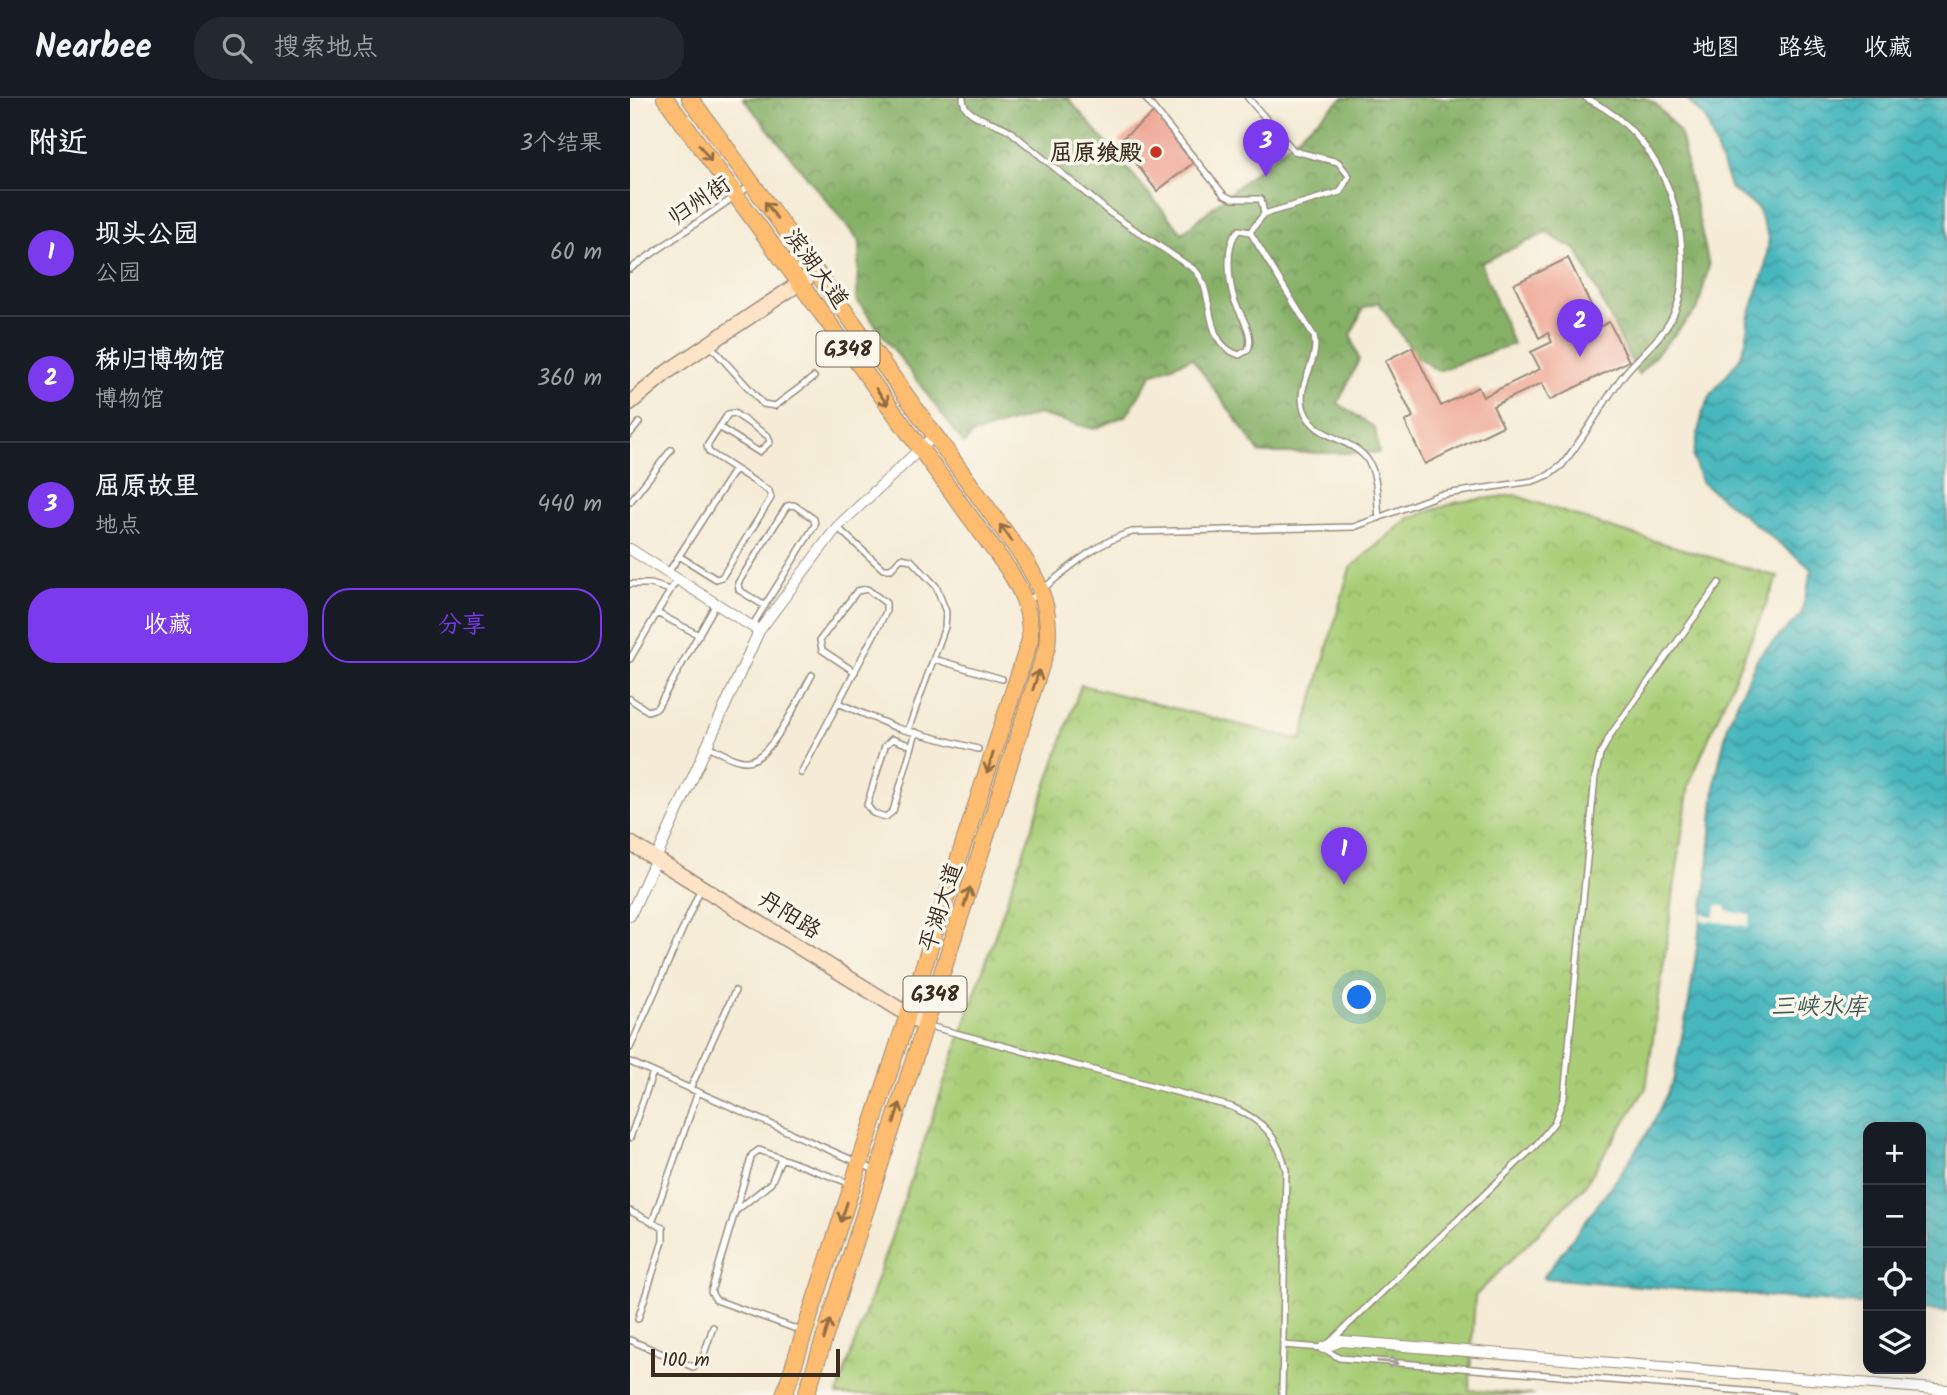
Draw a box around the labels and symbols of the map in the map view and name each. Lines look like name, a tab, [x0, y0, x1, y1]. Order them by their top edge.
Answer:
pin: 3	[1243, 119, 1289, 177]
place label: 屈原飨殿	[1050, 136, 1142, 172]
one-way arrow	[698, 143, 713, 162]
marker: 屈原飨殿	[1148, 144, 1164, 160]
street label: 归州街	[661, 167, 739, 236]
one-way arrow	[764, 201, 779, 220]
street label: 滨湖大道	[774, 221, 857, 317]
pin: 2	[1557, 299, 1603, 357]
road number: G348	[816, 331, 879, 366]
one-way arrow	[875, 387, 889, 406]
one-way arrow	[999, 524, 1013, 543]
one-way arrow	[1031, 670, 1044, 692]
one-way arrow	[983, 751, 996, 773]
pin: 1	[1321, 827, 1367, 885]
street label: 平湖大道	[911, 858, 973, 957]
street label: 丹阳路	[750, 882, 828, 949]
one-way arrow	[961, 886, 974, 908]
road number: G348	[904, 976, 966, 1012]
your location	[1342, 980, 1376, 1014]
water label: 三峡水库	[1771, 988, 1869, 1027]
one-way arrow	[892, 1103, 904, 1125]
one-way arrow	[837, 1200, 849, 1222]
one-way arrow	[822, 1319, 835, 1341]
scale bar	[651, 1346, 840, 1378]
one-way arrow	[1376, 1356, 1399, 1369]

